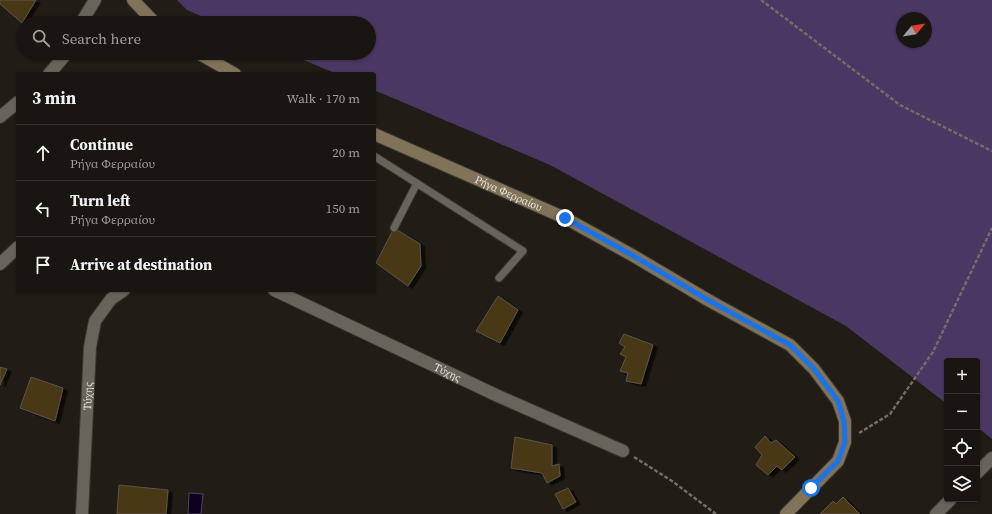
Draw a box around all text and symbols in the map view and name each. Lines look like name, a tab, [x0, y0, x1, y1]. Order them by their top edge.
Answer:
north arrow	[896, 12, 932, 48]
search box	[16, 16, 376, 60]
icon: search	[30, 27, 52, 49]
text: Search here	[62, 28, 141, 49]
text: 3 min	[32, 86, 76, 110]
text: Walk · 170 m	[287, 90, 360, 107]
text: Continue	[70, 134, 133, 155]
icon: ahead	[32, 142, 54, 164]
text: 20 m	[332, 144, 360, 161]
text: Ρήγα Φερραίου	[70, 155, 155, 172]
street label: Ρήγα Φερραίου	[472, 172, 545, 215]
text: Turn left	[70, 190, 130, 211]
icon: left	[32, 198, 54, 220]
text: 150 m	[326, 200, 360, 217]
route end	[556, 209, 574, 227]
text: Ρήγα Φερραίου	[70, 211, 155, 228]
icon: arrive	[32, 254, 54, 276]
text: Arrive at destination	[70, 254, 212, 275]
map controls	[944, 358, 980, 502]
button: +	[944, 358, 980, 394]
street label: Τύχης	[431, 360, 463, 385]
street label: Τύχης	[80, 382, 96, 411]
button: −	[944, 394, 980, 430]
button: locate	[944, 430, 980, 466]
button: layers	[944, 466, 980, 502]
route start	[802, 479, 820, 497]

